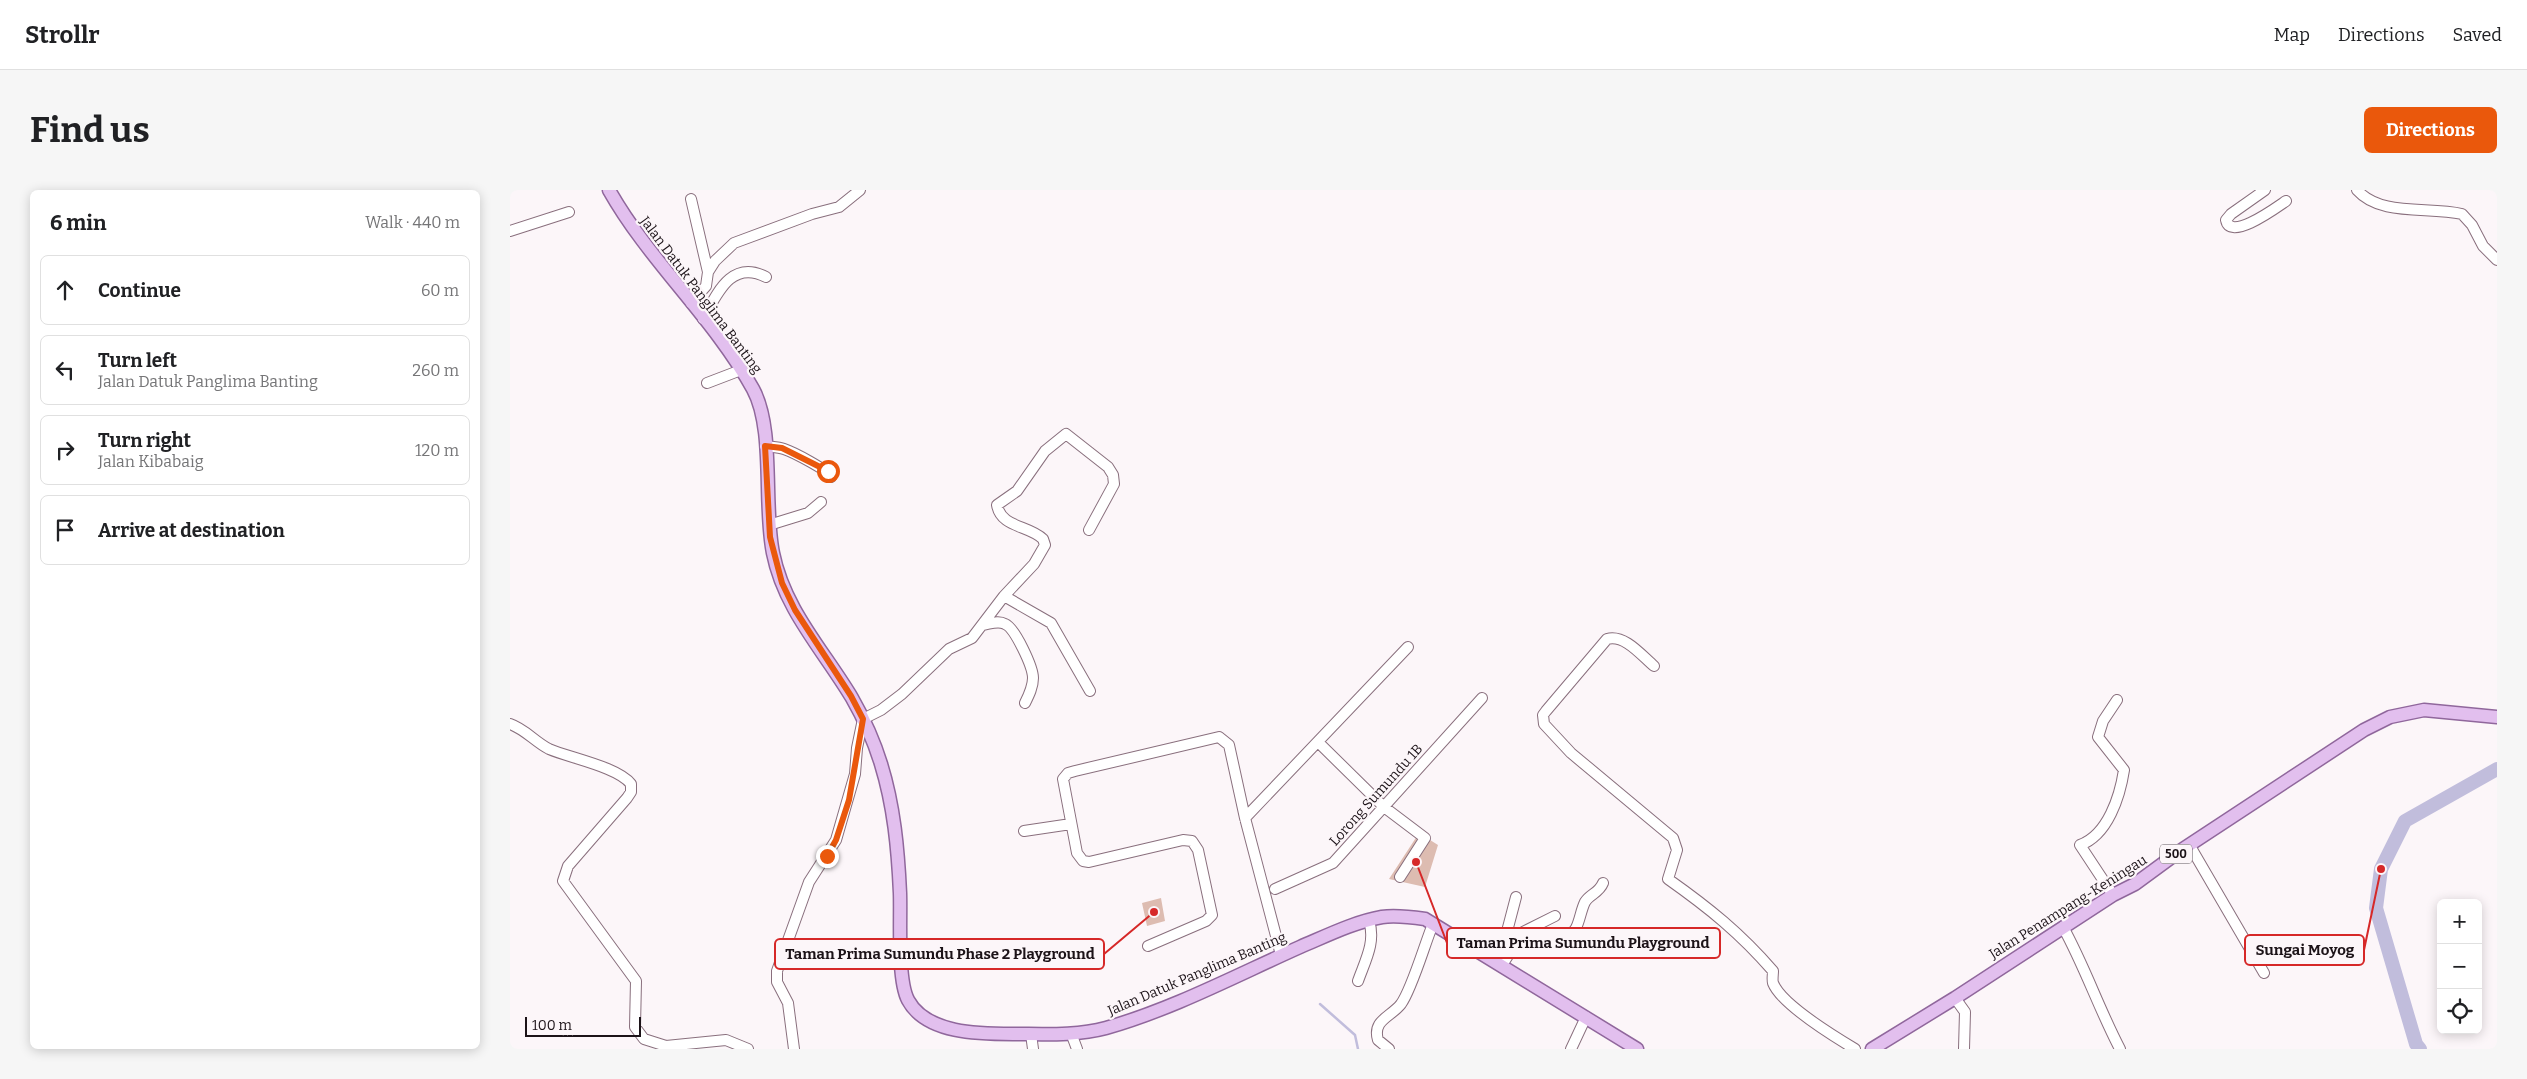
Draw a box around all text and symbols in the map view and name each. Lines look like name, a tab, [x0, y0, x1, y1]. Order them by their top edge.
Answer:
text: Strollr	[25, 21, 100, 49]
text: Map	[2274, 24, 2310, 46]
text: Directions	[2338, 24, 2425, 46]
text: Saved	[2453, 24, 2502, 46]
button: Directions	[2364, 107, 2497, 153]
text: Find us	[30, 109, 150, 151]
text: 6 min	[50, 210, 106, 236]
street label: Jalan Datuk Panglima Banting	[636, 212, 766, 377]
text: Walk · 440 m	[365, 213, 460, 232]
icon: ahead	[51, 276, 79, 304]
text: Continue	[98, 279, 181, 302]
text: 60 m	[421, 281, 459, 300]
text: Turn left	[98, 349, 177, 372]
icon: left	[51, 356, 79, 384]
text: 260 m	[412, 361, 459, 380]
text: Jalan Datuk Panglima Banting	[98, 372, 318, 391]
text: Turn right	[98, 429, 191, 452]
icon: right	[51, 436, 79, 464]
text: 120 m	[415, 441, 459, 460]
text: Jalan Kibabaig	[98, 452, 204, 471]
route start	[817, 460, 840, 483]
icon: arrive	[51, 516, 79, 544]
text: Arrive at destination	[98, 519, 285, 542]
street label: Lorong Sumundu 1B	[1326, 741, 1426, 849]
road number: 500	[2160, 844, 2192, 864]
route end	[816, 845, 839, 868]
street label: Jalan Penampang-Keningau	[1985, 851, 2150, 963]
map controls	[2437, 899, 2482, 1034]
button: +	[2437, 899, 2482, 944]
callout: Taman Prima Sumundu Playground	[1447, 928, 1720, 958]
street label: Jalan Datuk Panglima Banting	[1104, 929, 1289, 1020]
text: Taman Prima Sumundu Playground	[1456, 934, 1710, 952]
callout: Sungai Moyog	[2245, 935, 2364, 965]
callout: Taman Prima Sumundu Phase 2 Playground	[775, 939, 1104, 969]
text: Sungai Moyog	[2256, 941, 2355, 959]
button: −	[2437, 944, 2482, 989]
text: Taman Prima Sumundu Phase 2 Playground	[785, 945, 1095, 963]
button: locate	[2437, 989, 2482, 1034]
scale bar	[525, 1014, 641, 1037]
text: 100 m	[532, 1017, 572, 1034]

